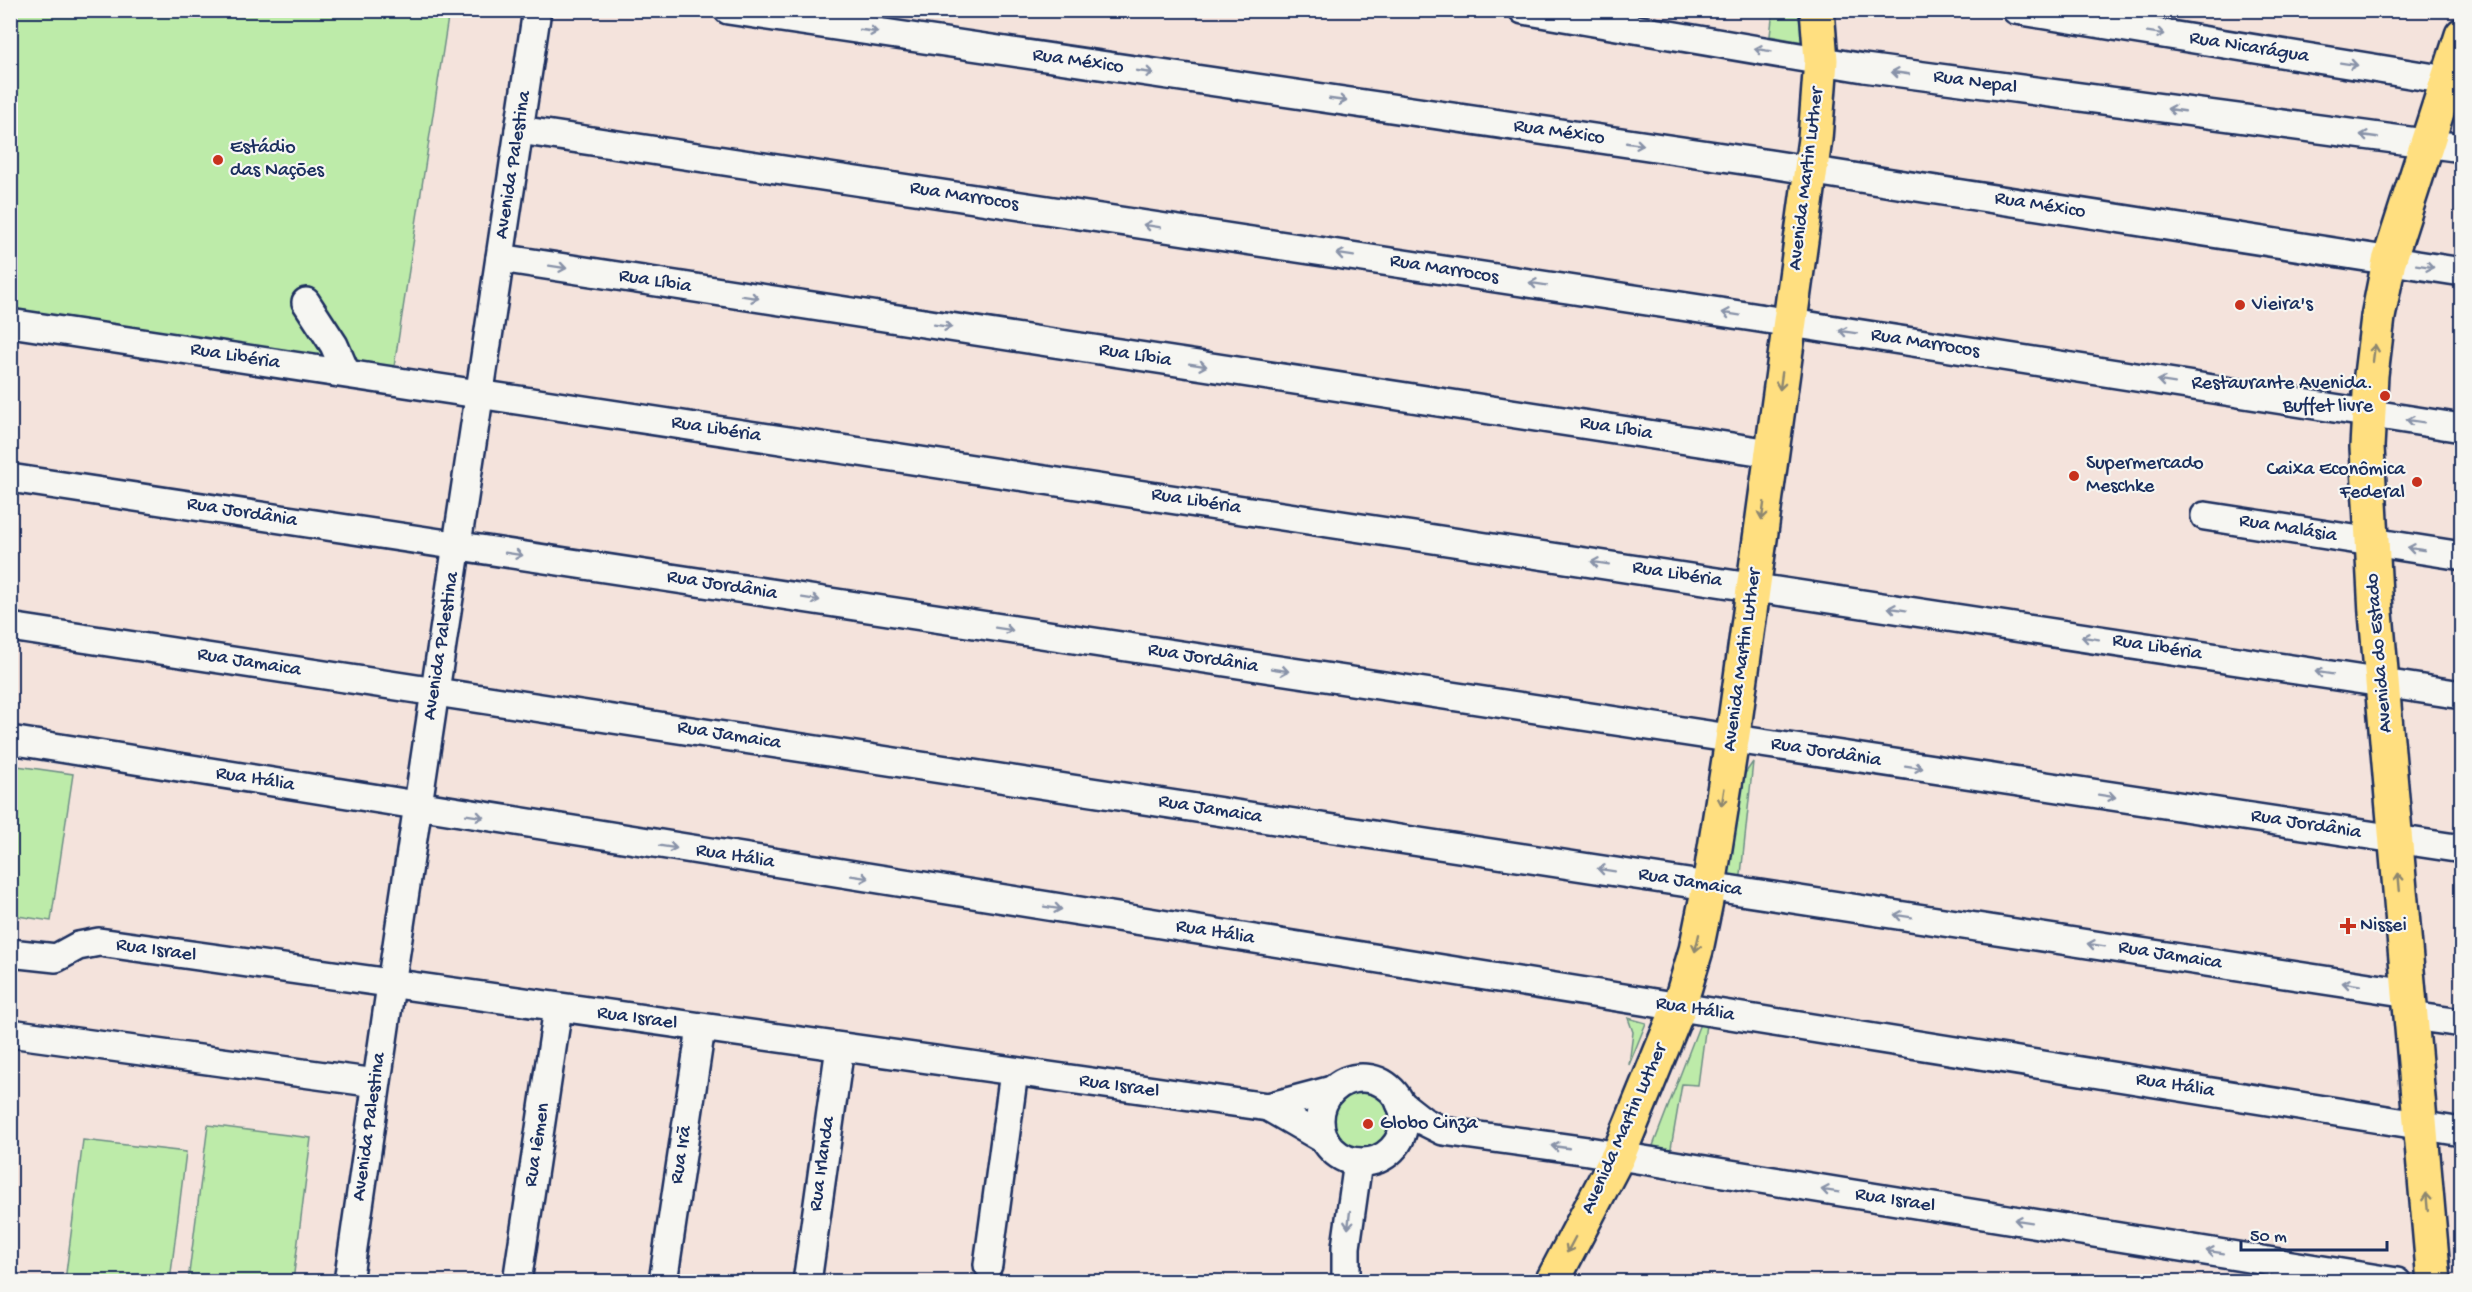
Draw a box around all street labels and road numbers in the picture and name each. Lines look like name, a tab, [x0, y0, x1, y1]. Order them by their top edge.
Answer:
street label: Rua Nicarágua	[2187, 27, 2311, 69]
street label: Rua México	[1031, 44, 1125, 80]
street label: Rua Nepal	[1932, 66, 2018, 100]
street label: Avenida Martin Luther	[1784, 84, 1830, 272]
street label: Avenida Palestina	[491, 88, 537, 241]
street label: Rua México	[1512, 115, 1606, 151]
street label: Rua Marrocos	[908, 177, 1021, 217]
street label: Rua México	[1993, 187, 2087, 225]
street label: Rua Marrocos	[1388, 250, 1501, 290]
street label: Rua Líbia	[617, 265, 694, 299]
street label: Rua Marrocos	[1869, 324, 1982, 364]
street label: Rua Libéria	[188, 339, 283, 376]
street label: Rua Líbia	[1097, 339, 1174, 373]
street label: Rua Libéria	[669, 412, 764, 449]
street label: Rua Líbia	[1578, 412, 1655, 446]
street label: Rua Libéria	[1149, 484, 1244, 521]
street label: Rua Jordânia	[185, 493, 300, 533]
street label: Rua Malásia	[2237, 510, 2340, 548]
street label: Rua Libéria	[1630, 557, 1725, 594]
street label: Avenida Martin Luther	[1719, 565, 1767, 753]
street label: Rua Jordânia	[665, 566, 780, 606]
street label: Avenida Palestina	[419, 569, 465, 722]
street label: Avenida do Estado	[2362, 572, 2398, 734]
street label: Rua Libéria	[2110, 630, 2205, 667]
street label: Rua Jordânia	[1146, 639, 1261, 679]
street label: Rua Jamaica	[195, 643, 304, 683]
street label: Rua Jamaica	[675, 716, 784, 756]
street label: Rua Jordânia	[1769, 733, 1884, 773]
street label: Rua Itália	[214, 762, 297, 798]
street label: Rua Jamaica	[1156, 790, 1265, 830]
street label: Rua Jordânia	[2249, 805, 2364, 845]
street label: Rua Itália	[694, 839, 777, 875]
street label: Rua Jamaica	[1636, 863, 1745, 903]
street label: Rua Itália	[1174, 915, 1257, 951]
street label: Rua Israel	[114, 934, 198, 968]
street label: Rua Jamaica	[2116, 936, 2225, 976]
street label: Rua Itália	[1654, 992, 1737, 1028]
street label: Rua Israel	[595, 1002, 679, 1036]
street label: Avenida Martin Luther	[1577, 1038, 1674, 1218]
street label: Avenida Palestina	[348, 1050, 392, 1203]
street label: Rua Itália	[2134, 1068, 2217, 1104]
street label: Rua Israel	[1077, 1070, 1161, 1104]
street label: Rua Iêmen	[520, 1101, 556, 1189]
street label: Rua Irlanda	[805, 1114, 841, 1213]
street label: Rua Irã	[666, 1123, 698, 1186]
street label: Rua Israel	[1853, 1183, 1937, 1219]

